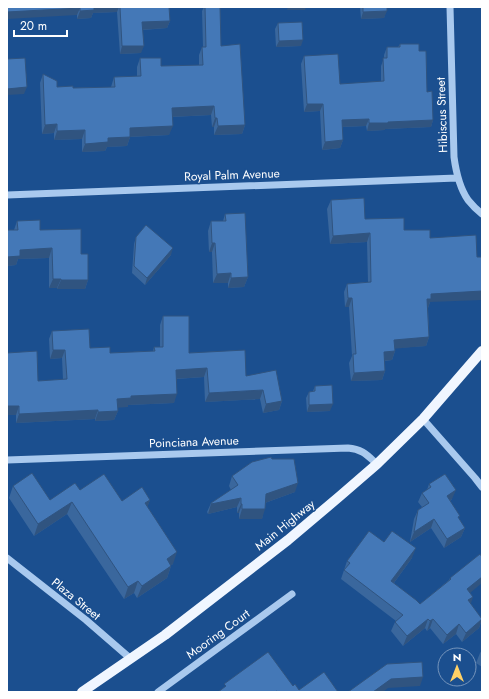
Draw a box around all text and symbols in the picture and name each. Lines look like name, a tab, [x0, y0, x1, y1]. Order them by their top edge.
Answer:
scale bar	[14, 12, 67, 38]
text: 20 m	[20, 17, 47, 35]
street label: Hibiscus Street	[432, 77, 452, 153]
street label: Royal Palm Avenue	[184, 164, 280, 186]
street label: Poinciana Avenue	[149, 431, 239, 453]
street label: Main Highway	[251, 495, 319, 555]
street label: Plaza Street	[48, 574, 105, 625]
street label: Mooring Court	[182, 605, 254, 663]
north arrow	[437, 647, 477, 687]
text: N	[453, 649, 461, 665]

